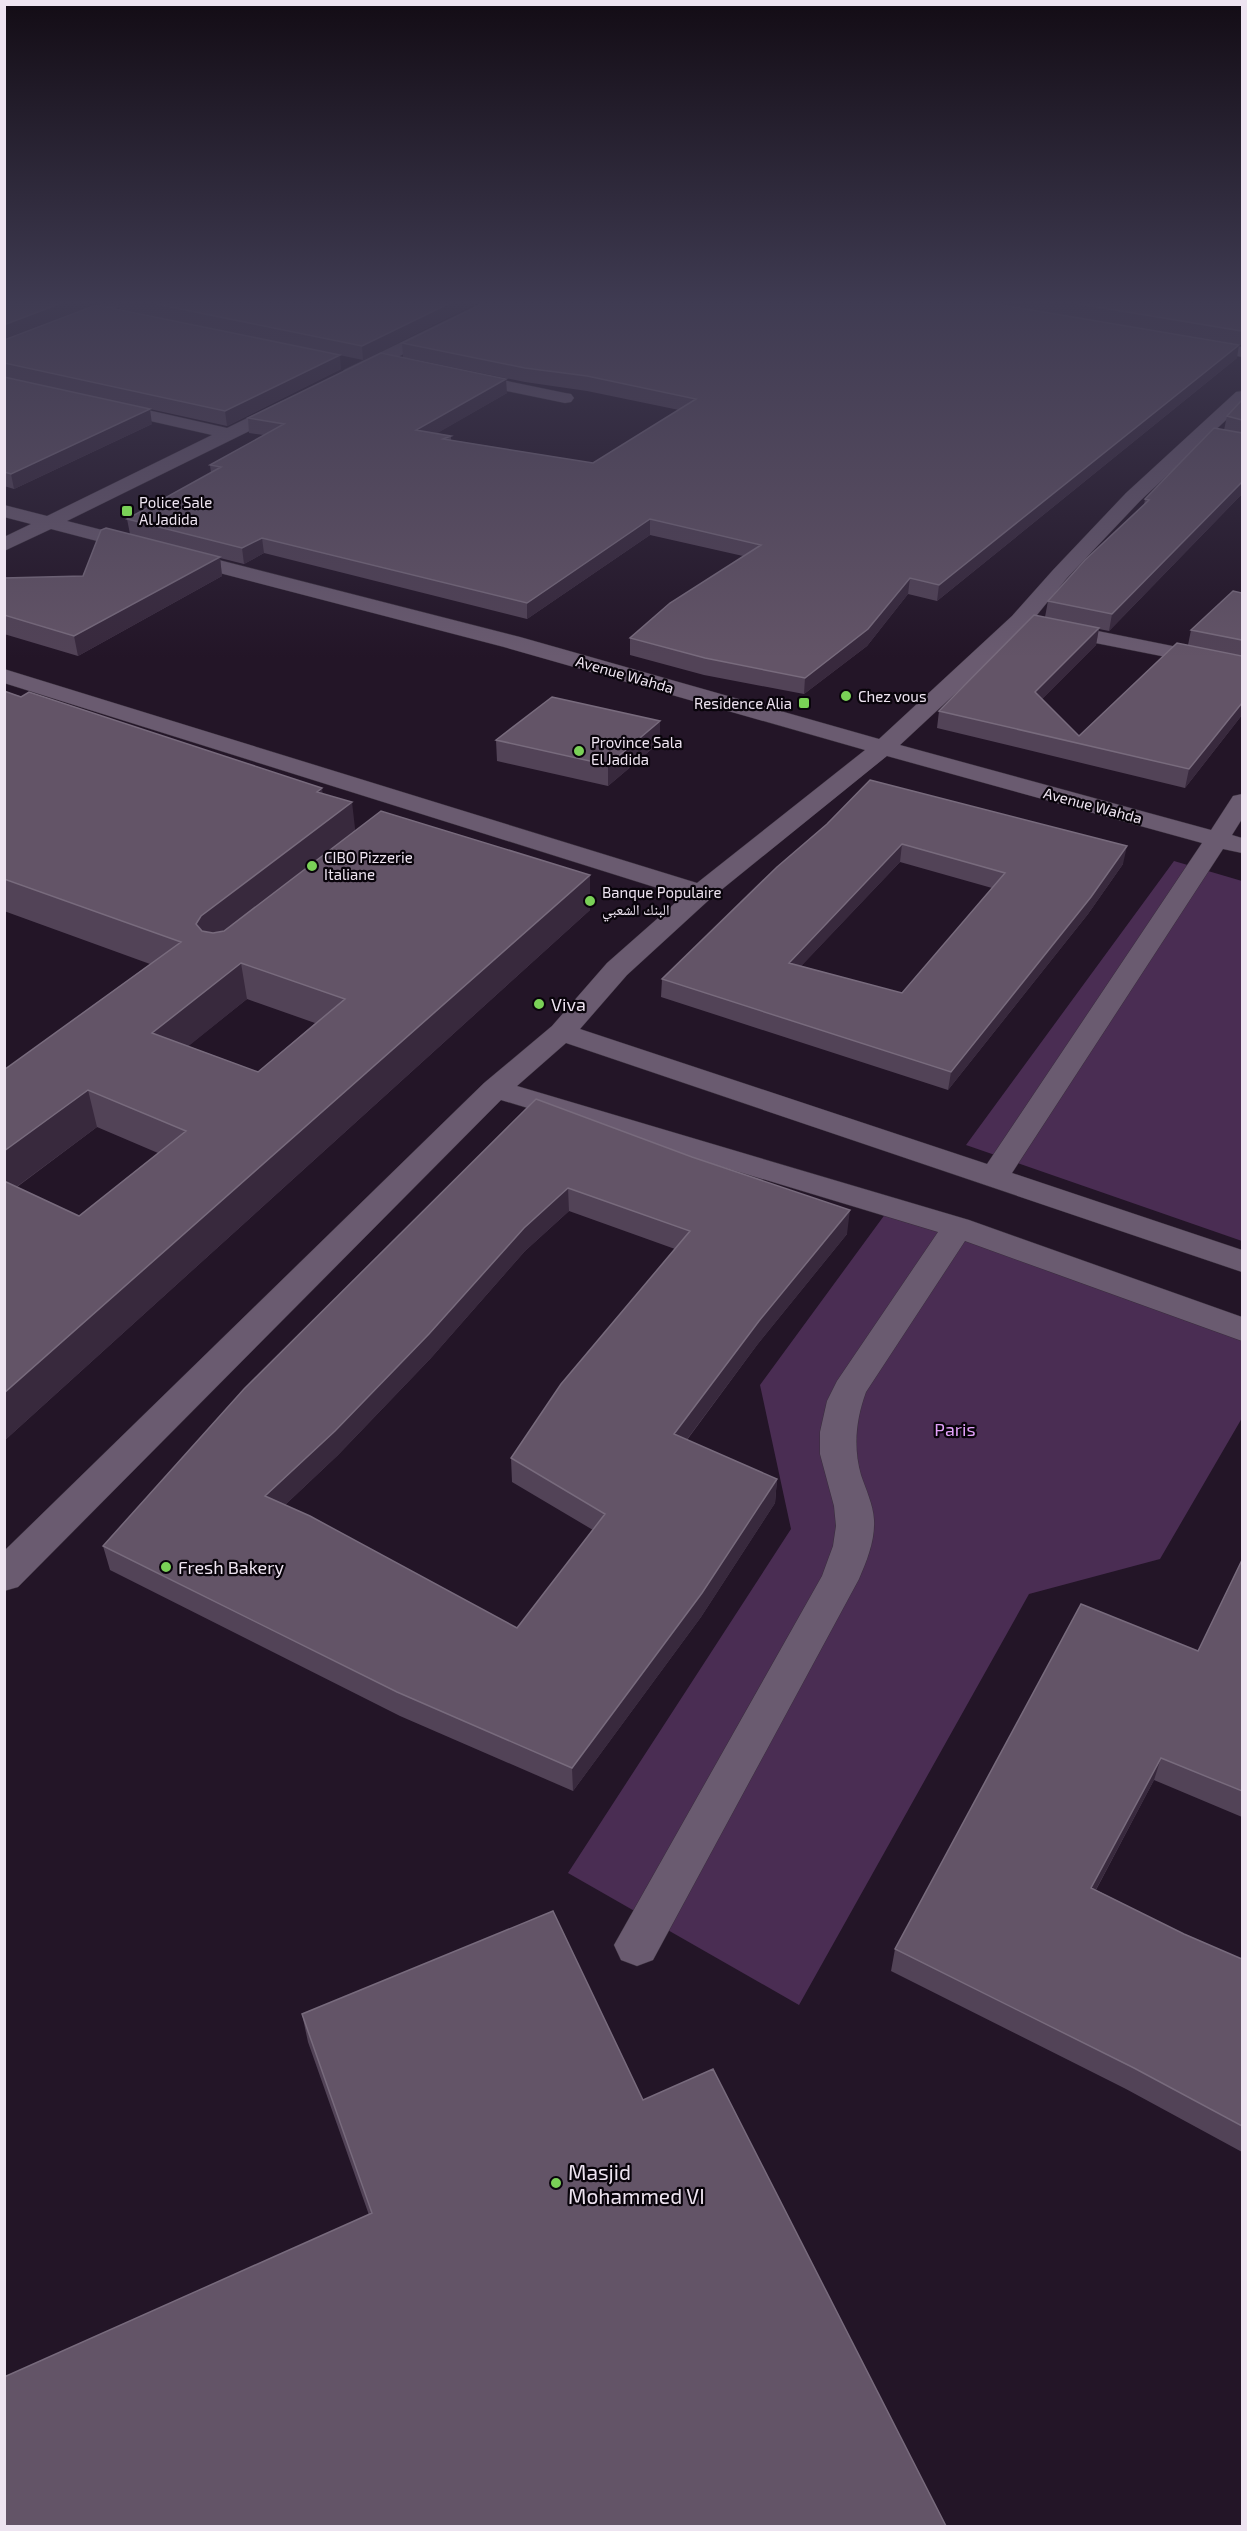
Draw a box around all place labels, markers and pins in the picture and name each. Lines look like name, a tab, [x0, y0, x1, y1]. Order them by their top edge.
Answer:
place label: Police Sale Al Jadida	[139, 493, 212, 528]
marker: Police Sale Al Jadida	[120, 504, 134, 518]
place label: Chez vous	[858, 687, 927, 705]
marker: Chez vous	[839, 689, 853, 703]
place label: Residence Alia	[694, 694, 792, 712]
marker: Residence Alia	[797, 696, 811, 710]
place label: Province Sala El Jadida	[591, 733, 682, 768]
marker: Province Sala El Jadida	[572, 744, 586, 758]
place label: CIBO Pizzerie Italiane	[324, 848, 413, 883]
marker: CIBO Pizzerie Italiane	[305, 859, 319, 873]
place label: Banque Populaire البنك الشعبي	[602, 883, 722, 922]
marker: Banque Populaire البنك الشعبي	[583, 894, 597, 908]
place label: Viva	[551, 993, 586, 1015]
marker: Viva	[532, 997, 546, 1011]
place label: Fresh Bakery	[178, 1556, 284, 1578]
marker: Fresh Bakery	[159, 1560, 173, 1574]
place label: Masjid Mohammed VI	[568, 2159, 705, 2208]
marker: Masjid Mohammed VI	[549, 2176, 563, 2190]

